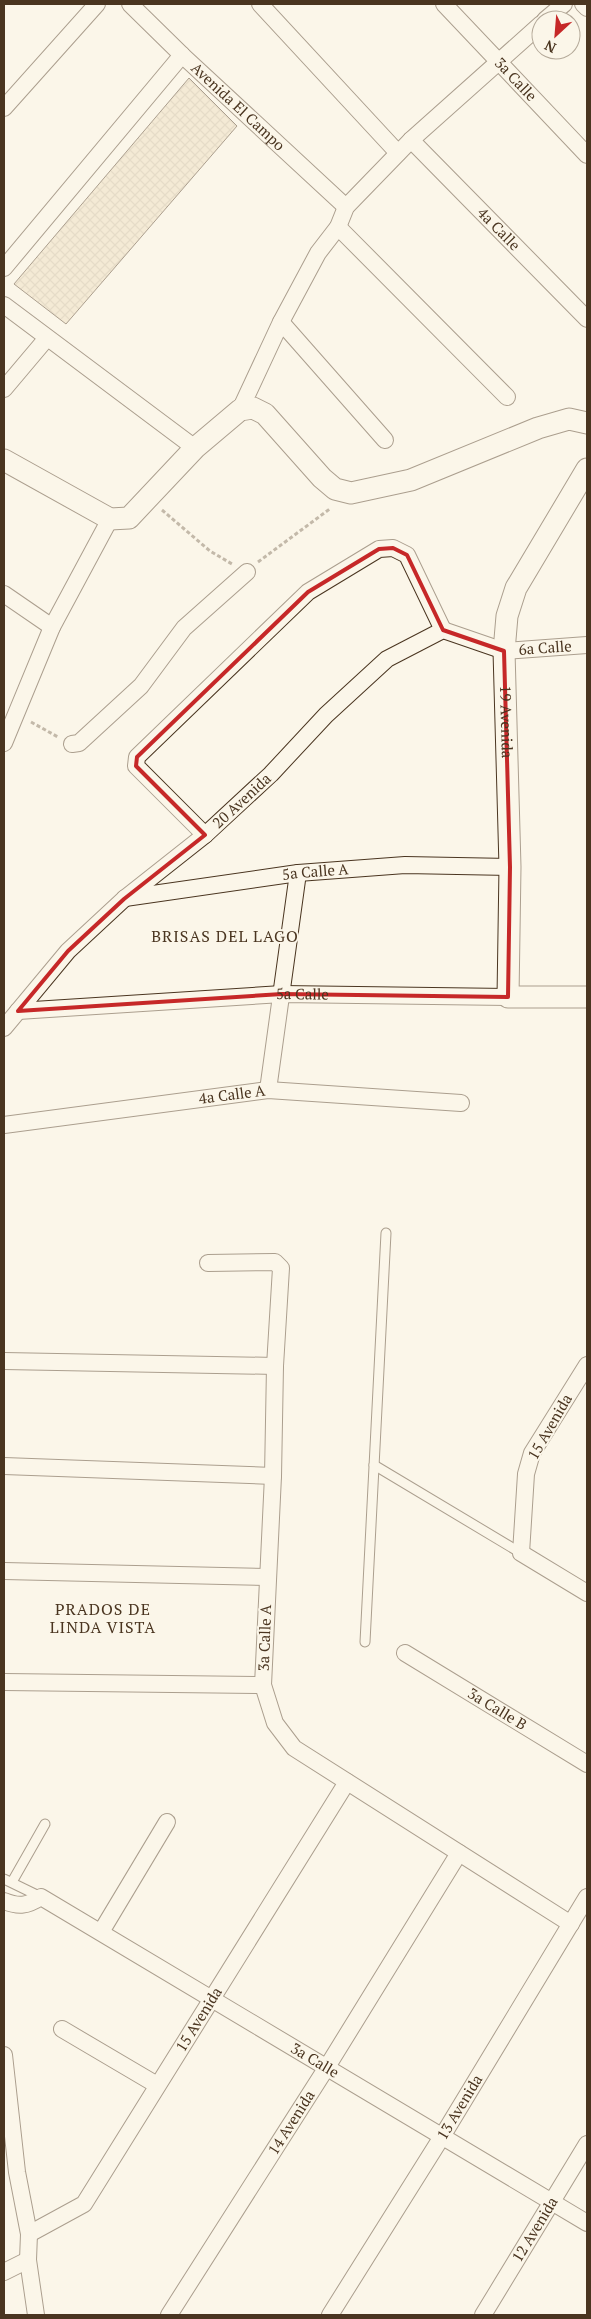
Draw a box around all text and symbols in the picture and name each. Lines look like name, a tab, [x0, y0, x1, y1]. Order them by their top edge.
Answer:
north arrow	[531, 10, 581, 60]
text: N	[541, 36, 559, 58]
street label: 3a Calle	[491, 53, 542, 105]
street label: Avenida El Campo	[187, 58, 290, 154]
street label: 4a Calle	[474, 203, 525, 254]
street label: 6a Calle	[518, 635, 572, 659]
street label: 19 Avenida	[496, 685, 518, 759]
street label: 20 Avenida	[208, 768, 275, 832]
street label: 5a Calle A	[280, 858, 350, 884]
district label: BRISAS DEL LAGO	[151, 925, 299, 947]
street label: 5a Calle	[275, 983, 329, 1004]
street label: 4a Calle A	[198, 1079, 267, 1108]
street label: 15 Avenida	[522, 1390, 576, 1463]
district label: PRADOS DE LINDA VISTA	[50, 1598, 156, 1638]
street label: 3a Calle A	[253, 1604, 275, 1672]
street label: 3a Calle B	[464, 1683, 531, 1734]
street label: 15 Avenida	[170, 1982, 226, 2055]
street label: 3a Calle	[287, 2037, 343, 2082]
street label: 13 Avenida	[432, 2070, 487, 2143]
street label: 14 Avenida	[263, 2086, 319, 2158]
street label: 12 Avenida	[507, 2192, 562, 2265]

